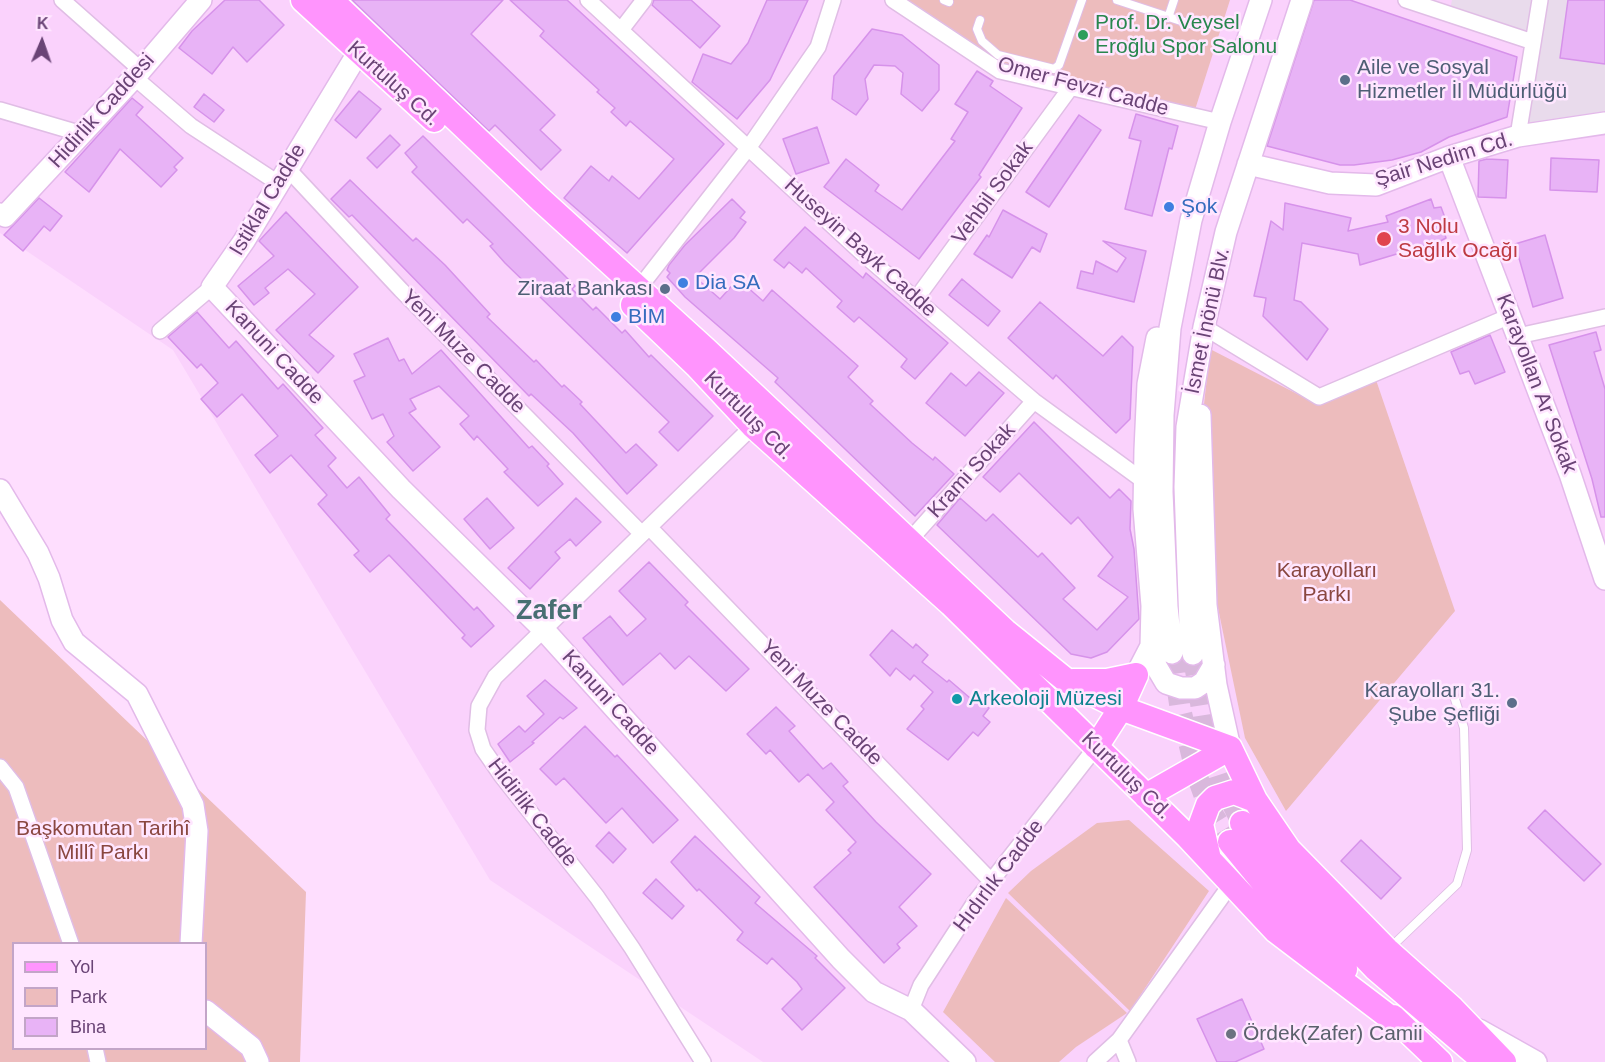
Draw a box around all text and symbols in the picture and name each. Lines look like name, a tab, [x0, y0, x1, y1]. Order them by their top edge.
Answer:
place label: Prof. Dr. Veysel Eroğlu Spor Salonu	[1095, 10, 1277, 60]
north arrow	[12, 12, 72, 72]
text: K	[37, 15, 49, 32]
marker: Prof. Dr. Veysel Eroğlu Spor Salonu	[1076, 28, 1090, 42]
street label: Kurtuluş Cd.	[342, 36, 444, 132]
street label: Hidirlik Caddesi	[44, 48, 160, 174]
street label: Omer Fevzi Cadde	[995, 52, 1171, 122]
place label: Aile ve Sosyal Hizmetler İl Müdürlüğü	[1357, 55, 1567, 105]
marker: Aile ve Sosyal Hizmetler İl Müdürlüğü	[1338, 73, 1352, 87]
street label: Şair Nedim Cd.	[1372, 127, 1516, 193]
street label: Vehbil Sokak	[947, 136, 1039, 250]
street label: Istiklal Cadde	[225, 139, 311, 261]
street label: Huseyin Bayk Cadde	[779, 173, 941, 323]
place label: Şok	[1181, 194, 1217, 220]
marker: Şok	[1162, 200, 1176, 214]
place label: 3 Nolu Sağlık Ocağı	[1398, 214, 1518, 264]
marker: 3 Nolu Sağlık Ocağı	[1375, 230, 1393, 248]
street label: İsmet İnönü Blv.	[1180, 246, 1236, 396]
place label: Dia SA	[695, 270, 760, 296]
place label: Ziraat Bankası	[518, 276, 653, 302]
marker: Dia SA	[676, 276, 690, 290]
marker: Ziraat Bankası	[658, 282, 672, 296]
street label: Yeni Muze Cadde	[396, 285, 530, 419]
street label: Karayollan Ar Sokak	[1490, 291, 1582, 477]
street label: Kanuni Cadde	[219, 296, 329, 410]
place label: BİM	[628, 304, 665, 330]
marker: BİM	[609, 310, 623, 324]
street label: Kurtuluş Cd.	[698, 366, 798, 466]
street label: Krami Sokak	[923, 418, 1021, 524]
park label: Karayolları Parkı	[1277, 558, 1377, 608]
district label: Zafer	[516, 596, 582, 628]
street label: Yeni Muze Cadde	[755, 635, 887, 771]
street label: Kanuni Cadde	[556, 645, 664, 761]
place label: Karayolları 31. Şube Şefliği	[1365, 678, 1500, 728]
place label: Arkeoloji Müzesi	[969, 686, 1122, 712]
marker: Arkeoloji Müzesi	[950, 692, 964, 706]
marker: Karayolları 31. Şube Şefliği	[1505, 696, 1519, 710]
street label: Kurtuluş Cd.	[1076, 727, 1176, 825]
street label: Hidirlik Cadde	[482, 754, 582, 872]
street label: Hıdırlık Cadde	[949, 815, 1049, 937]
park label: Başkomutan Tarihî Millî Parkı	[16, 816, 190, 866]
legend	[12, 942, 207, 1050]
text: Yol	[70, 957, 94, 977]
text: Park	[70, 987, 107, 1007]
text: Bina	[70, 1017, 106, 1037]
place label: Ördek(Zafer) Camii	[1243, 1021, 1423, 1047]
marker: Ördek(Zafer) Camii	[1224, 1027, 1238, 1041]

